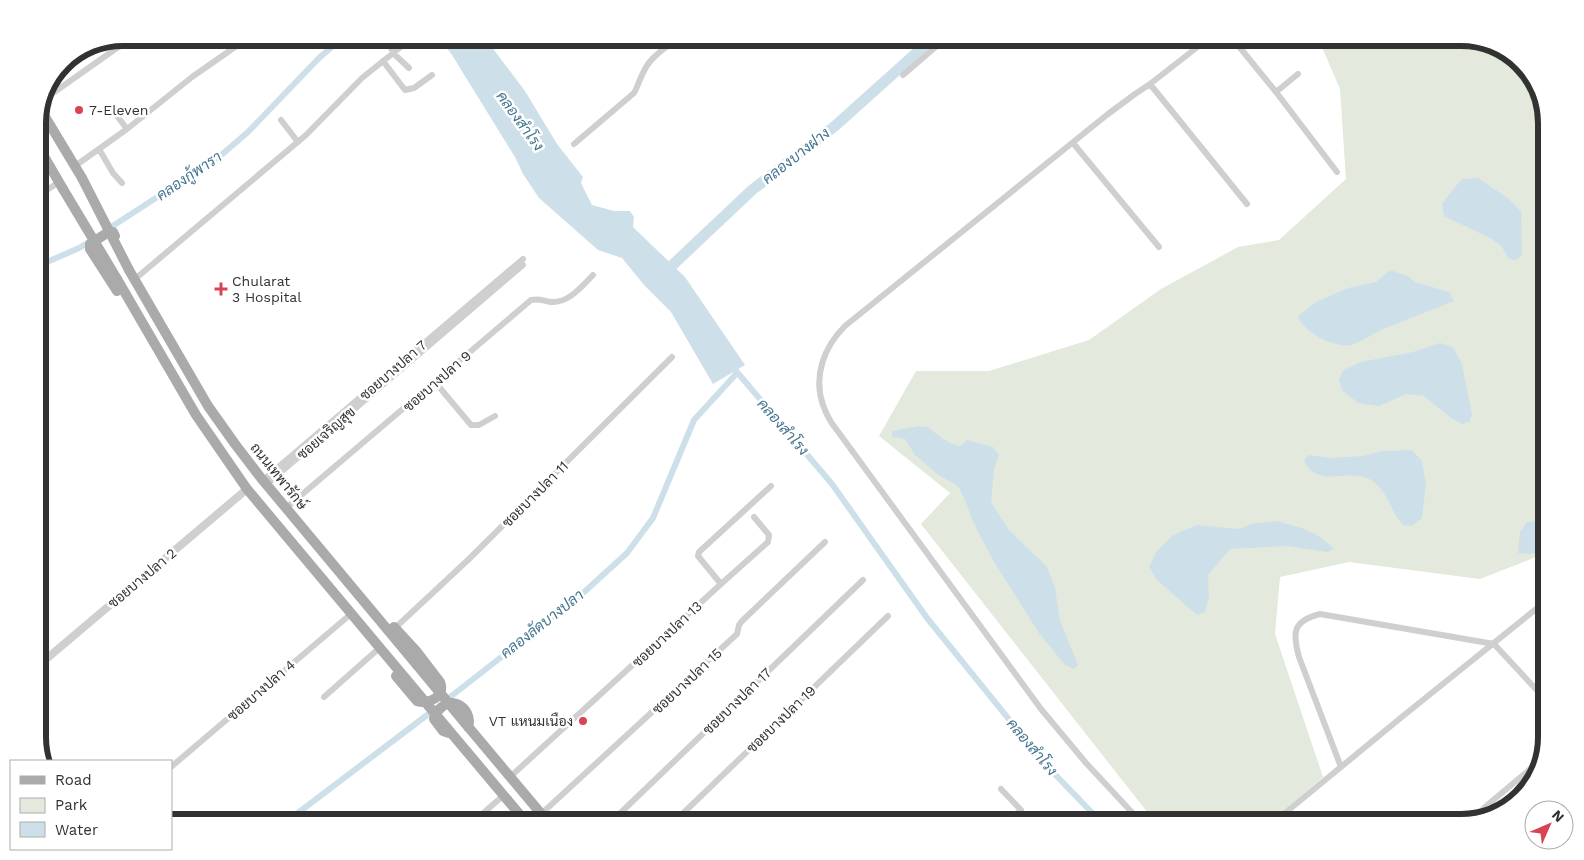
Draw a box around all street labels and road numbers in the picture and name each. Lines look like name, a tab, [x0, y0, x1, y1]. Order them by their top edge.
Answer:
street label: ซอยบางปลา 7	[356, 337, 430, 403]
street label: ซอยบางปลา 9	[400, 347, 474, 415]
street label: ซอยเจริญสุข	[294, 403, 360, 464]
street label: ถนนเทพารักษ์	[247, 439, 312, 513]
street label: ซอยบางปลา 11	[499, 458, 571, 530]
street label: ซอยบางปลา 2	[105, 545, 179, 611]
street label: ซอยบางปลา 13	[629, 598, 705, 670]
street label: ซอยบางปลา 15	[649, 645, 725, 717]
street label: ซอยบางปลา 4	[224, 656, 298, 724]
street label: ซอยบางปลา 17	[699, 664, 775, 738]
street label: ซอยบางปลา 19	[743, 682, 819, 756]

